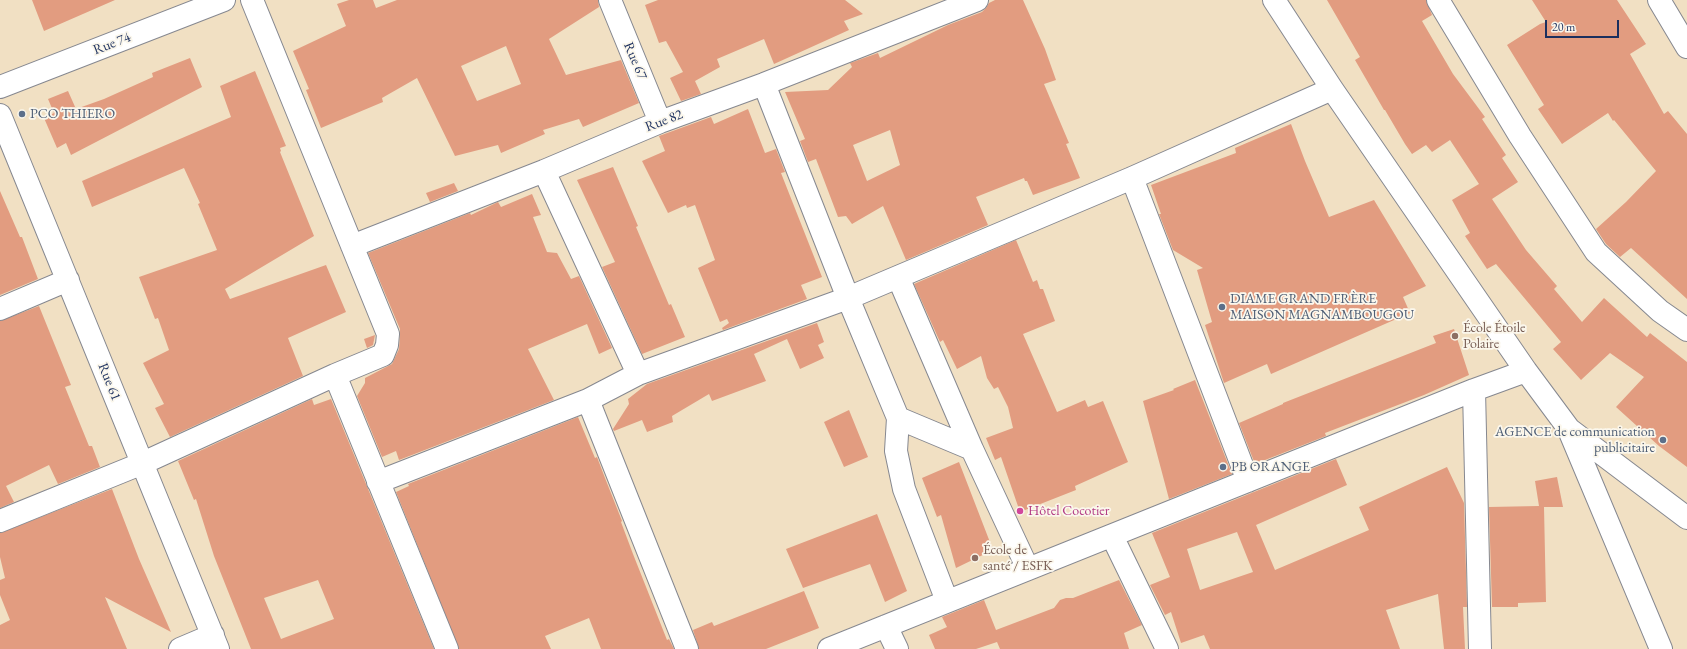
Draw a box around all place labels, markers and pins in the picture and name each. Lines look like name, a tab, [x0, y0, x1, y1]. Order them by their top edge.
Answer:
place label: PCO THIERO	[30, 106, 115, 122]
marker: PCO THIERO	[17, 109, 27, 119]
place label: DIAME GRAND FRÈRE MAISON MAGNAMBOUGOU	[1230, 291, 1414, 324]
marker: DIAME GRAND FRÈRE MAISON MAGNAMBOUGOU	[1217, 302, 1227, 312]
place label: École Étoile Polaire	[1463, 320, 1525, 352]
marker: École Étoile Polaire	[1450, 331, 1460, 341]
place label: AGENCE de communication publicitaire	[1495, 424, 1655, 456]
marker: AGENCE de communication publicitaire	[1658, 435, 1668, 445]
place label: PB ORANGE	[1231, 459, 1310, 475]
marker: PB ORANGE	[1218, 462, 1228, 472]
place label: Hôtel Cocotier	[1028, 503, 1109, 519]
marker: Hôtel Cocotier	[1015, 506, 1025, 516]
place label: École de santé / ESFK	[983, 542, 1053, 574]
marker: École de santé / ESFK	[970, 553, 980, 563]

